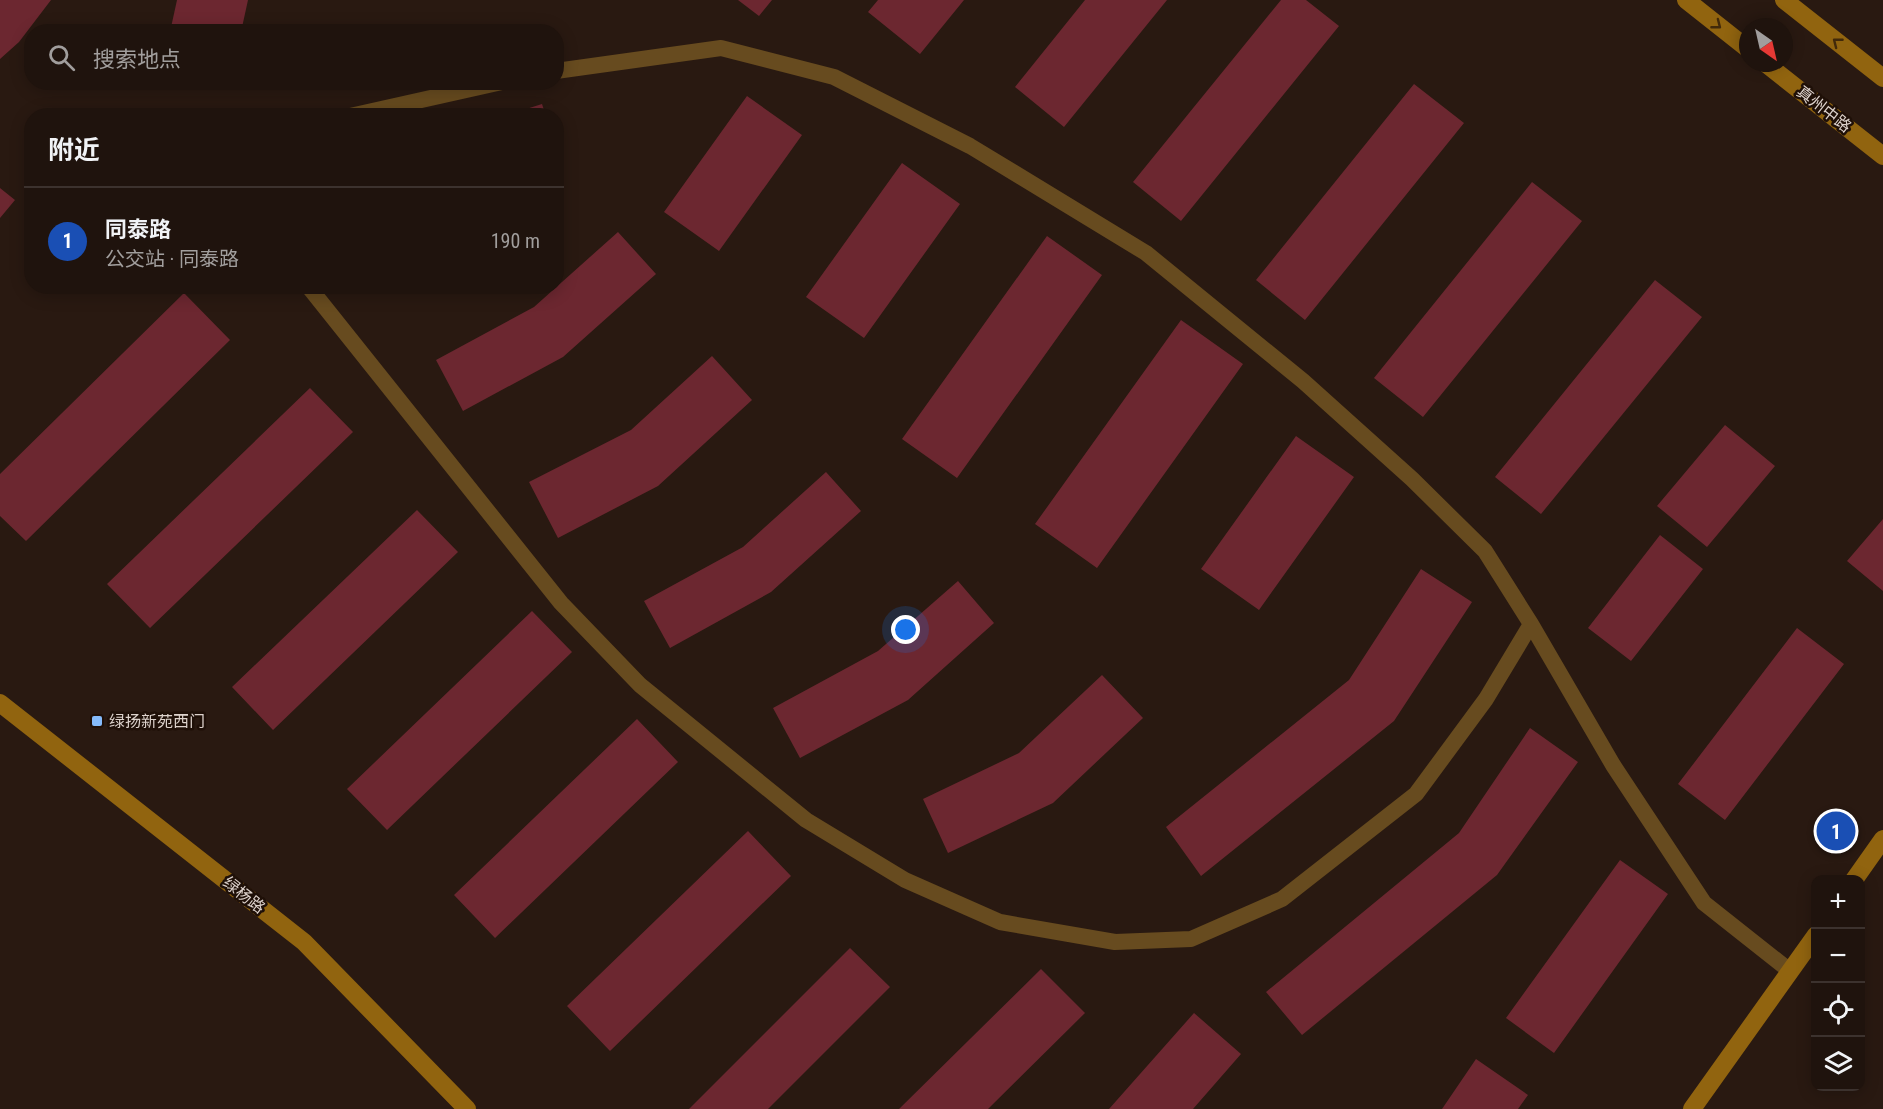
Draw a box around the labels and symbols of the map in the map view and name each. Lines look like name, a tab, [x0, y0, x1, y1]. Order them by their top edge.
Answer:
one-way arrow	[1710, 17, 1721, 28]
north arrow	[1739, 18, 1793, 72]
one-way arrow	[1833, 38, 1844, 49]
street label: 真州中路	[1793, 82, 1855, 136]
your location	[891, 615, 920, 644]
place label: 绿扬新苑西门	[109, 712, 205, 731]
marker: 绿扬新苑西门	[90, 714, 104, 728]
pin: 1	[1816, 808, 1856, 854]
street label: 绿杨路	[219, 873, 269, 917]

